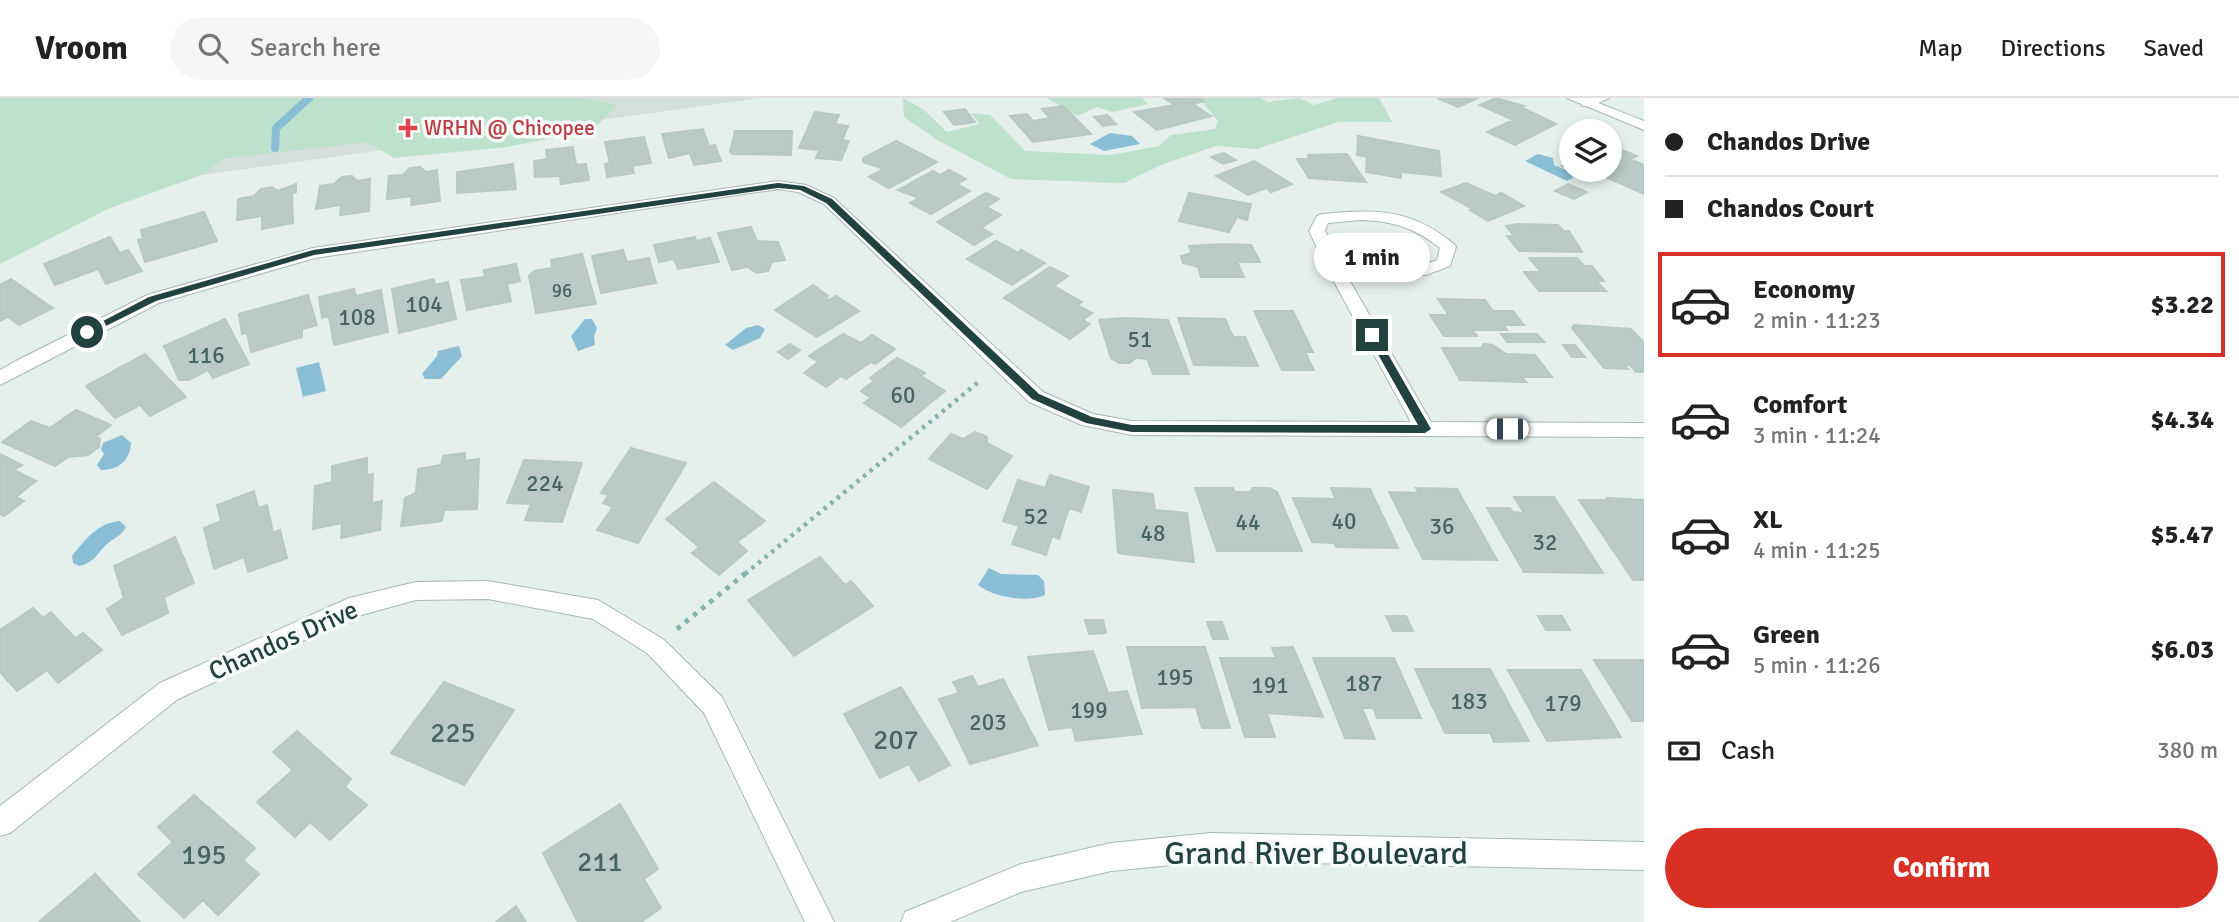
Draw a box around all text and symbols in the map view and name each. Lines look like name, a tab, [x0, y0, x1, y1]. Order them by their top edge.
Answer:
search box	[170, 17, 660, 80]
text: Vroom	[35, 28, 128, 69]
icon: search	[194, 29, 232, 67]
text: Search here	[250, 32, 381, 64]
text: Map	[1918, 33, 1963, 63]
text: Directions	[2001, 33, 2106, 63]
text: Saved	[2144, 33, 2204, 63]
place label: WRHN @ Chicopee	[424, 115, 595, 141]
marker: WRHN @ Chicopee	[398, 118, 418, 138]
map controls	[1559, 119, 1622, 182]
button: layers	[1559, 119, 1622, 182]
text: Chandos Drive	[1707, 126, 1870, 158]
text: Chandos Court	[1707, 193, 1874, 225]
callout: 1 min	[1314, 233, 1430, 282]
text: 1 min	[1344, 243, 1400, 272]
icon: car	[1669, 273, 1732, 336]
text: Economy	[1753, 274, 1855, 306]
house number: 96	[552, 279, 572, 303]
text: $3.22	[2150, 289, 2214, 321]
house number: 104	[405, 290, 443, 319]
house number: 108	[338, 303, 376, 332]
text: 2 min · 11:23	[1753, 306, 1881, 335]
route start	[71, 316, 103, 348]
route end	[1356, 319, 1388, 351]
house number: 51	[1128, 325, 1152, 354]
house number: 116	[187, 341, 225, 370]
house number: 60	[891, 381, 915, 410]
icon: car	[1669, 388, 1732, 451]
text: Comfort	[1753, 389, 1847, 421]
text: $4.34	[2150, 404, 2214, 436]
car	[1487, 419, 1529, 440]
text: 3 min · 11:24	[1753, 421, 1881, 450]
house number: 224	[526, 469, 564, 498]
house number: 52	[1024, 502, 1048, 531]
icon: car	[1669, 503, 1732, 566]
text: XL	[1753, 504, 1783, 536]
house number: 40	[1332, 507, 1356, 536]
house number: 44	[1236, 508, 1260, 537]
house number: 36	[1430, 512, 1454, 541]
house number: 48	[1141, 519, 1165, 548]
text: $5.47	[2150, 519, 2214, 551]
house number: 32	[1533, 528, 1557, 557]
text: 4 min · 11:25	[1753, 536, 1881, 565]
street label: Chandos Drive	[204, 594, 363, 688]
icon: car	[1669, 618, 1732, 681]
text: Green	[1753, 619, 1820, 651]
text: $6.03	[2150, 634, 2214, 666]
text: 5 min · 11:26	[1753, 651, 1881, 680]
house number: 195	[1156, 663, 1194, 692]
house number: 187	[1345, 669, 1383, 698]
house number: 191	[1251, 671, 1289, 700]
house number: 183	[1450, 687, 1488, 716]
house number: 179	[1544, 689, 1582, 718]
house number: 199	[1070, 696, 1108, 725]
house number: 203	[969, 708, 1007, 737]
house number: 225	[430, 716, 476, 750]
house number: 207	[873, 723, 919, 757]
icon: cash	[1665, 732, 1703, 770]
text: Cash	[1721, 735, 1775, 767]
text: 380 m	[2157, 736, 2218, 765]
button: Confirm	[1665, 828, 2218, 908]
street label: Grand River Boulevard	[1164, 834, 1468, 873]
house number: 195	[181, 838, 227, 872]
house number: 211	[577, 845, 623, 879]

